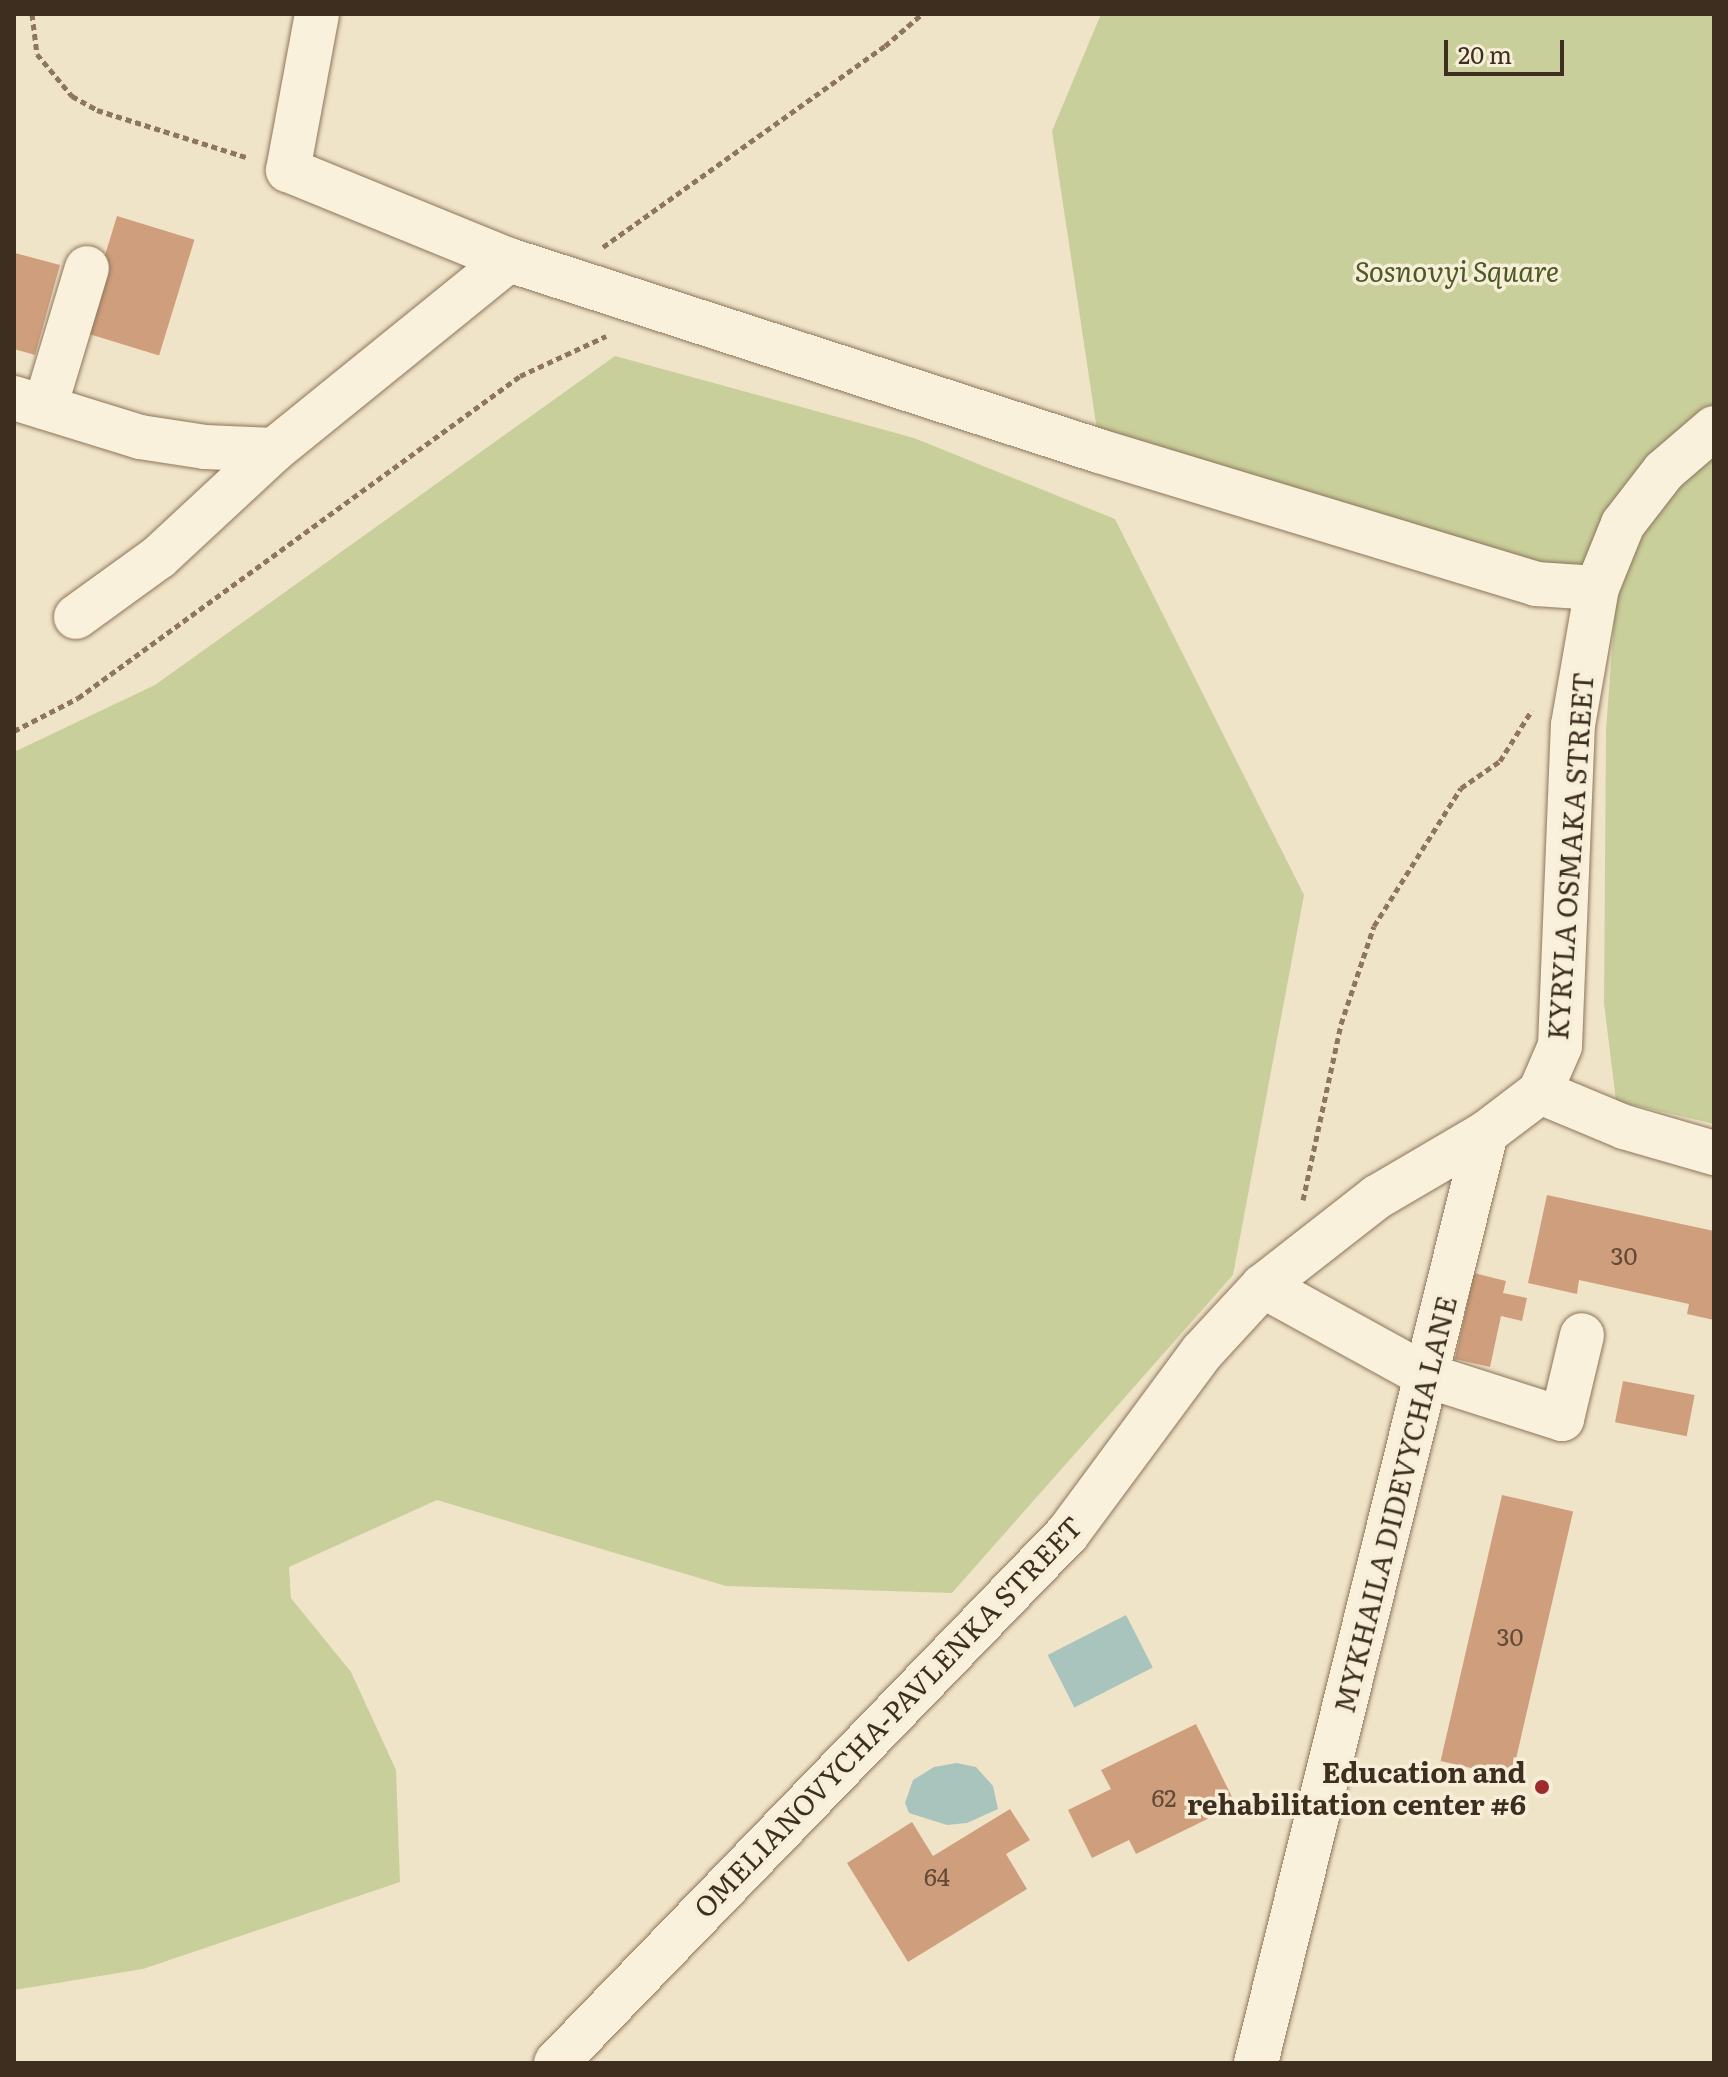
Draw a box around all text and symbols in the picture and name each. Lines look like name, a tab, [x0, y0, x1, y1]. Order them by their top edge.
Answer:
scale bar	[1448, 24, 1568, 74]
text: 20 m	[1458, 36, 1512, 71]
park label: Sosnovyi Square	[1355, 253, 1559, 287]
street label: KYRYLA OSMAKA STREET	[1539, 671, 1599, 1041]
house number: 30	[1611, 1241, 1637, 1269]
street label: MYKHAILA DIDEVYCHA LANE	[1326, 1292, 1462, 1716]
street label: OMELIANOVYCHA-PAVLENKA STREET	[686, 1509, 1088, 1923]
house number: 30	[1497, 1622, 1523, 1650]
place label: Education and rehabilitation center #6	[1187, 1754, 1526, 1820]
marker: Education and rehabilitation center #6	[1533, 1778, 1551, 1796]
house number: 62	[1151, 1783, 1177, 1811]
house number: 64	[924, 1862, 950, 1890]

